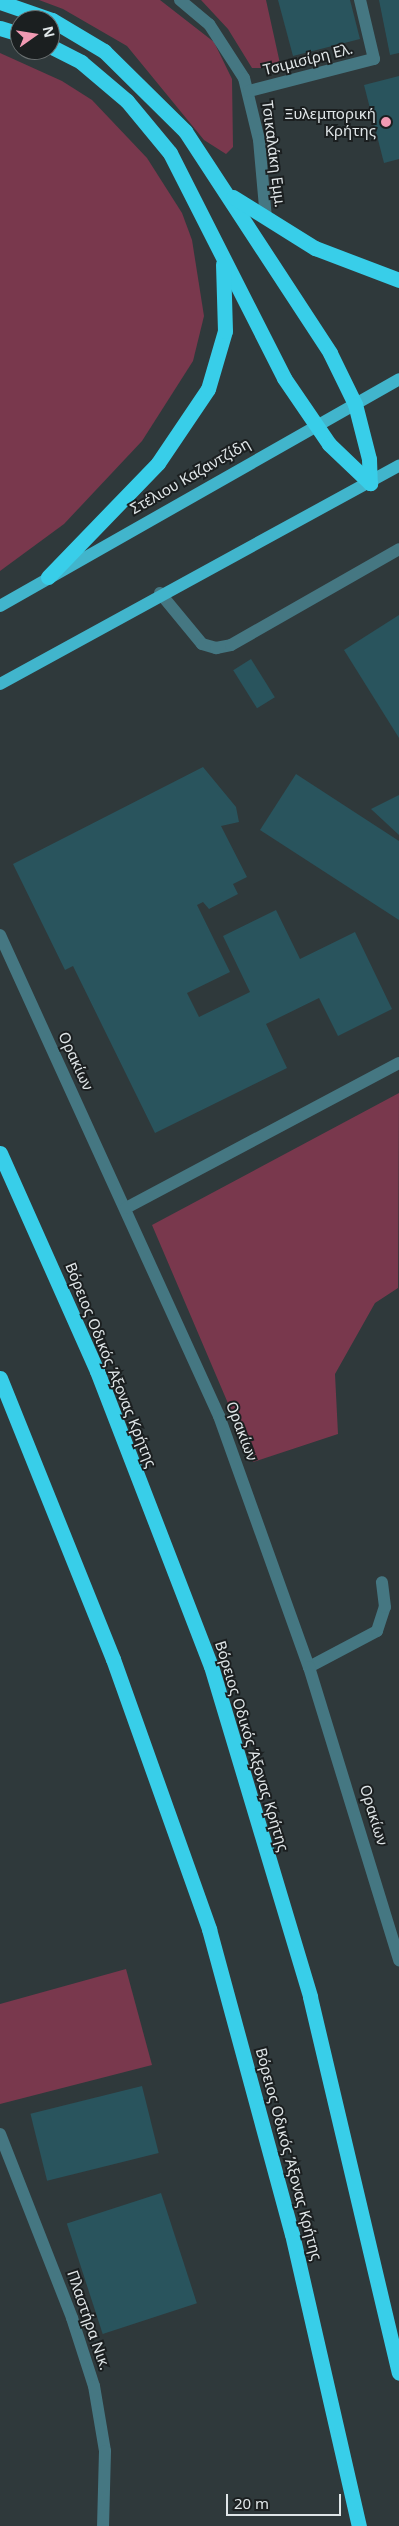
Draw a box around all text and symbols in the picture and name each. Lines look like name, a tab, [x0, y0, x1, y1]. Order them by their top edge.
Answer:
north arrow	[10, 10, 60, 60]
text: N	[39, 24, 60, 39]
street label: Τσιμισίρη Ελ.	[261, 39, 355, 79]
street label: Τσικαλάκη Εμμ.	[259, 99, 289, 209]
place label: Ξυλεμπορική Κρήτης	[284, 104, 376, 139]
marker: Ξυλεμπορική Κρήτης	[380, 116, 392, 128]
street label: Στέλιου Καζαντζίδη	[127, 434, 253, 518]
street label: Ορακίων	[55, 1029, 97, 1093]
street label: Βόρειος Οδικός Άξονας Κρήτης	[62, 1260, 160, 1470]
street label: Ορακίων	[222, 1399, 262, 1463]
street label: Βόρειος Οδικός Άξονας Κρήτης	[211, 1638, 293, 1854]
street label: Ορακίων	[356, 1783, 392, 1847]
street label: Βόρειος Οδικός Άξονας Κρήτης	[252, 2046, 326, 2262]
street label: Πλαστήρα Νικ.	[64, 2268, 114, 2372]
scale bar	[229, 2484, 344, 2516]
text: 20 m	[234, 2493, 269, 2513]

